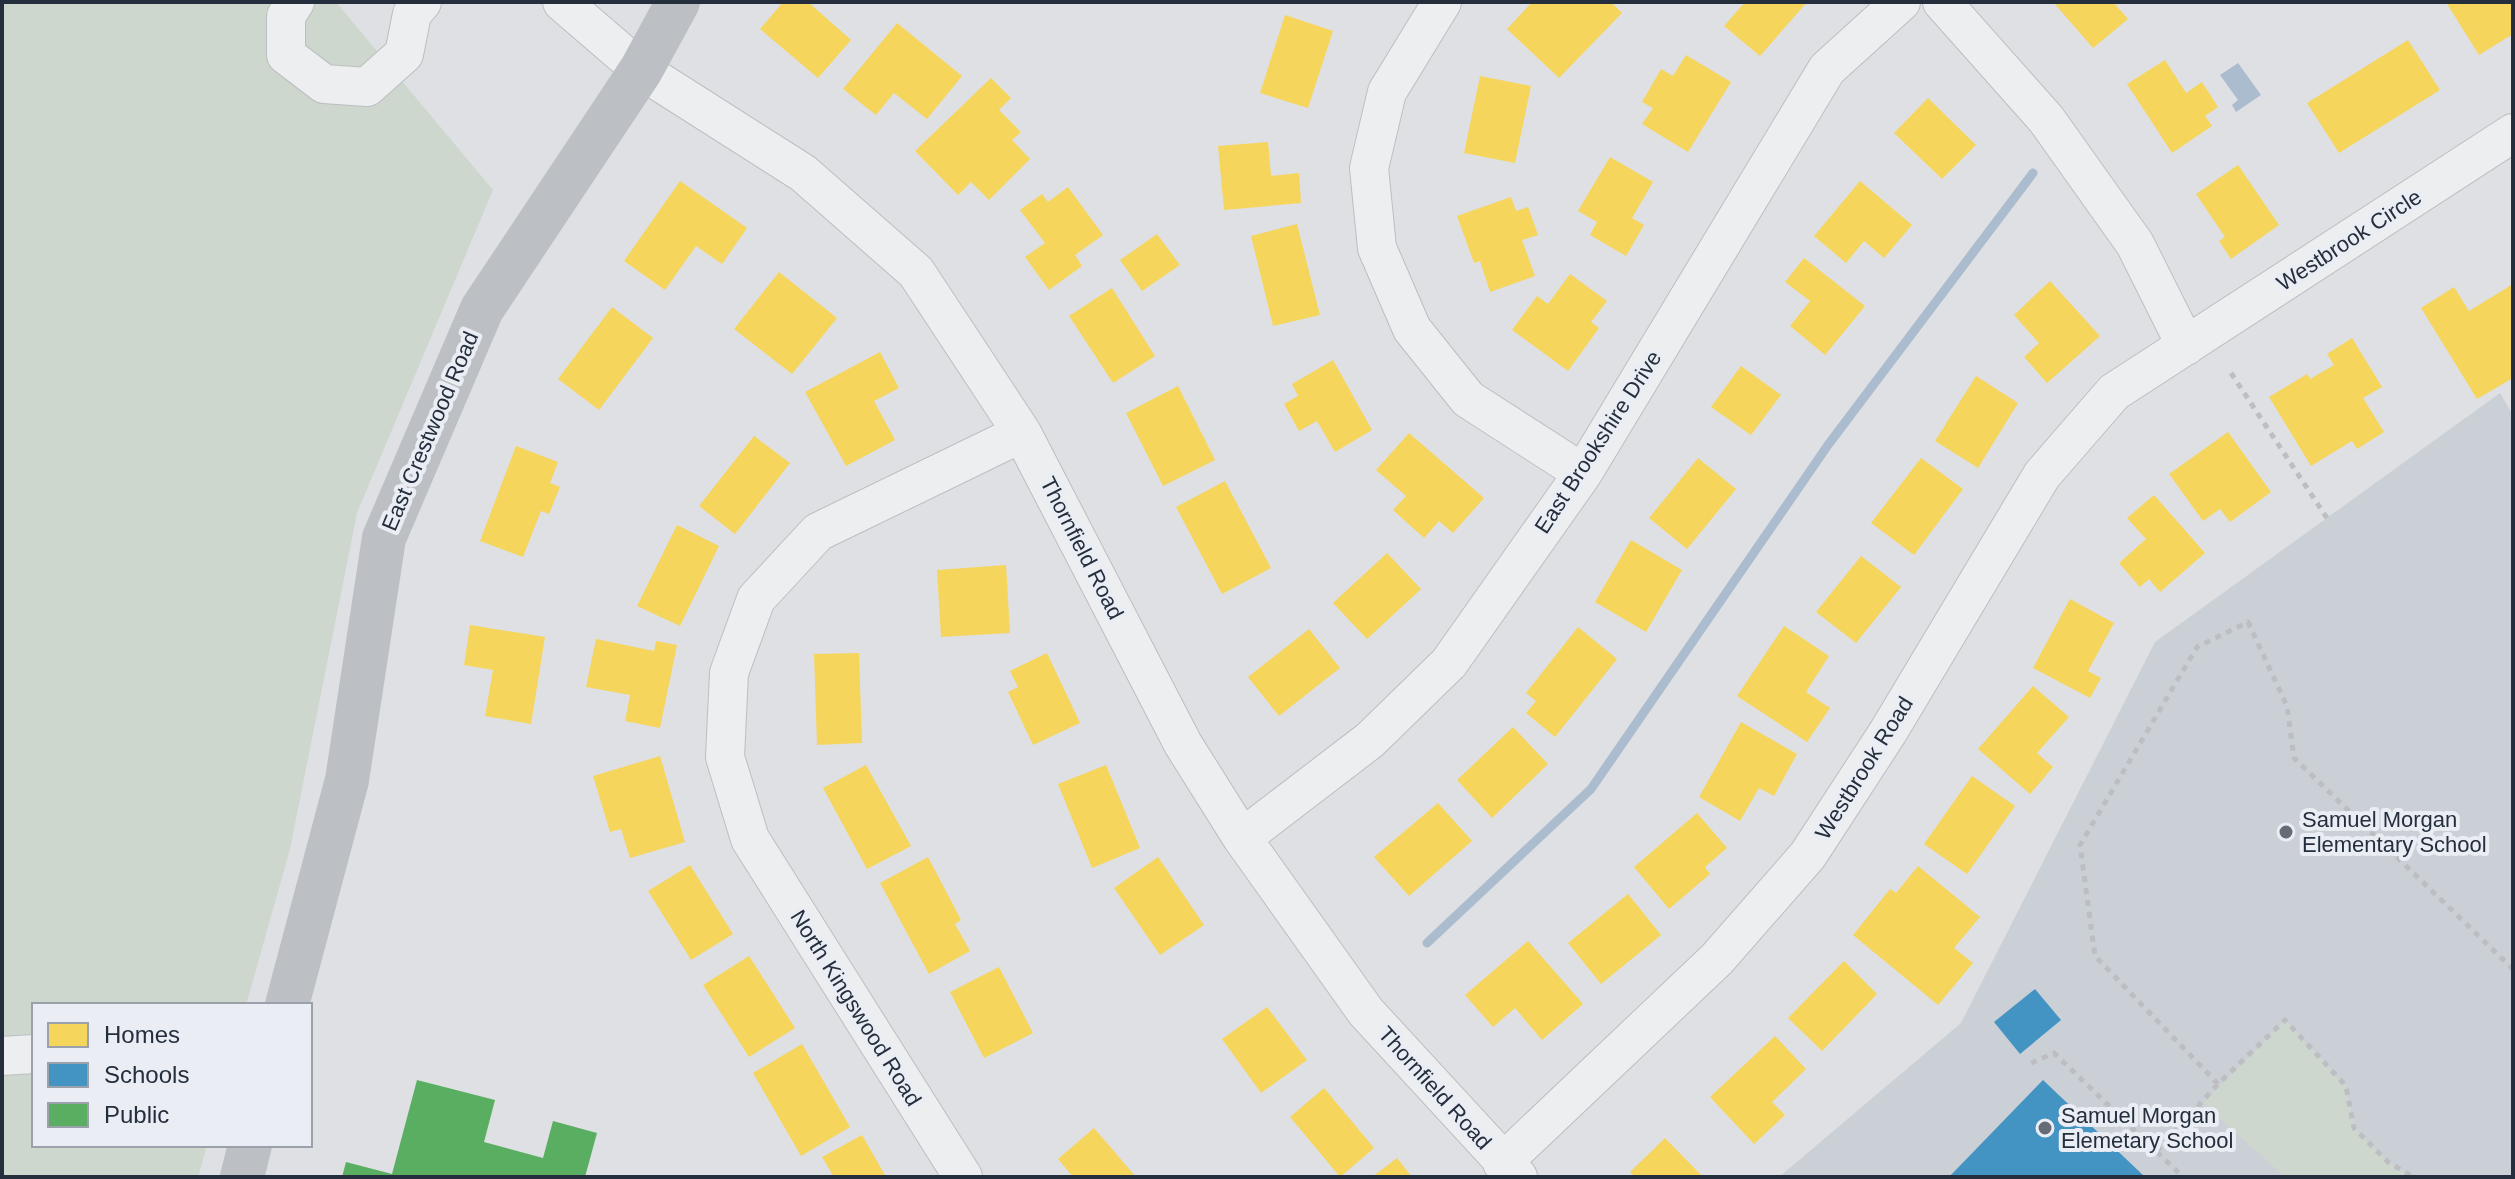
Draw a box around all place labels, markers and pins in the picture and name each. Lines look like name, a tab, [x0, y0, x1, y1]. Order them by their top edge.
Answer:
place label: Samuel Morgan Elementary School	[2302, 807, 2487, 857]
marker: Samuel Morgan Elementary School	[2277, 823, 2295, 841]
place label: Samuel Morgan Elemetary School	[2061, 1103, 2233, 1153]
marker: Samuel Morgan Elemetary School	[2036, 1119, 2054, 1137]

